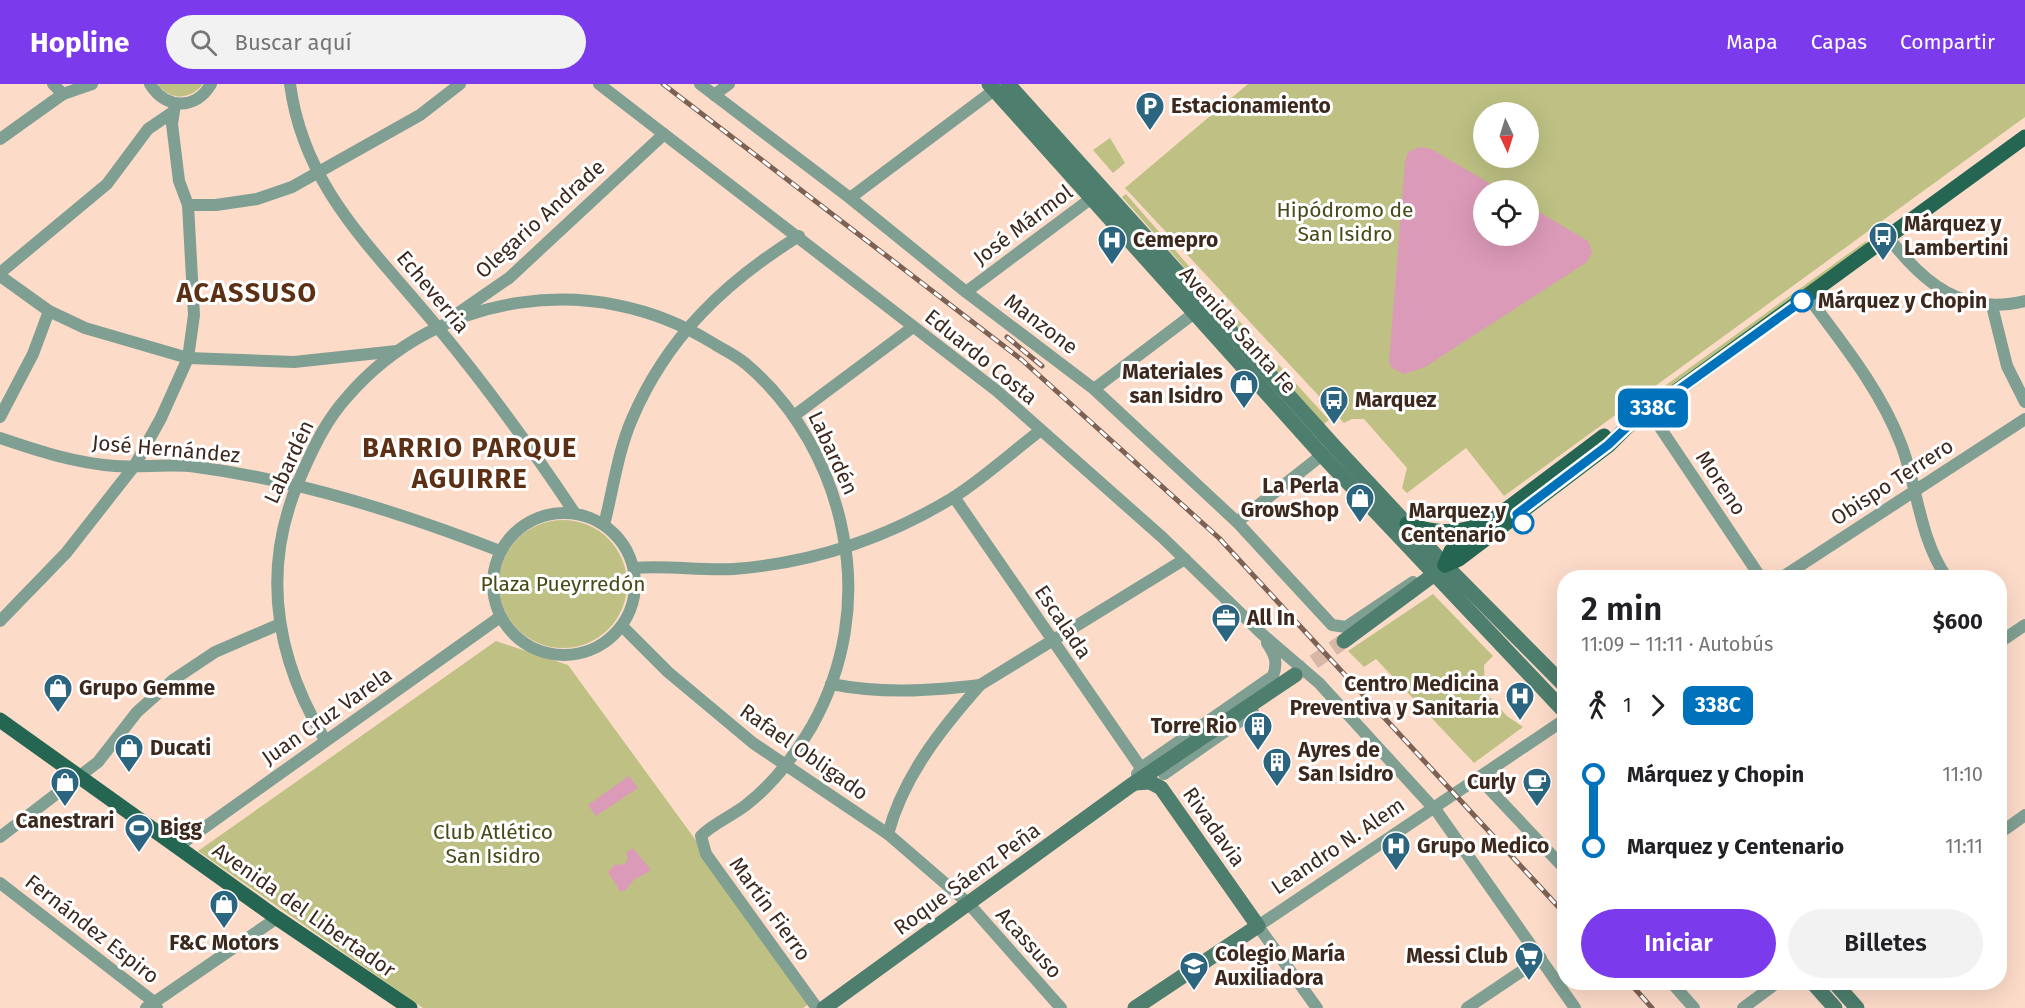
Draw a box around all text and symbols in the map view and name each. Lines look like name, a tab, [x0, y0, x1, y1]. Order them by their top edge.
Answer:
search box	[166, 15, 586, 69]
text: Hopline	[30, 26, 130, 59]
icon: search	[187, 26, 220, 59]
text: Buscar aquí	[235, 29, 352, 56]
text: Mapa	[1726, 29, 1778, 55]
text: Capas	[1811, 29, 1867, 55]
text: Compartir	[1900, 29, 1995, 55]
parking icon: Estacionamiento	[1134, 90, 1166, 132]
place label: Estacionamiento	[1171, 93, 1331, 119]
north arrow	[1473, 102, 1539, 168]
map controls	[1473, 102, 1539, 246]
street label: Olegario Andrade	[470, 154, 610, 284]
street label: José Mármol	[968, 179, 1078, 271]
button: locate	[1473, 180, 1539, 246]
park label: Hipódromo de San Isidro	[1276, 197, 1414, 247]
place label: Márquez y Lambertini	[1904, 211, 2008, 261]
bus stop icon: Márquez y Lambertini	[1867, 220, 1899, 262]
hospital icon: Cemepro	[1096, 224, 1128, 266]
place label: Cemepro	[1133, 227, 1218, 253]
street label: Echeverria	[391, 245, 475, 339]
street label: Avenida Santa Fe	[1174, 261, 1302, 399]
district label: ACASSUSO	[175, 277, 318, 309]
street label: Manzone	[999, 288, 1083, 360]
place label: Márquez y Chopin	[1818, 288, 1987, 314]
marker: Márquez y Chopin	[1791, 290, 1813, 312]
street label: Eduardo Costa	[920, 304, 1042, 410]
place label: Materiales san Isidro	[1122, 359, 1223, 409]
shop icon: Materiales san Isidro	[1228, 368, 1260, 410]
bus stop icon: Marquez	[1318, 384, 1350, 426]
place label: Marquez	[1355, 387, 1437, 413]
line badge: 338C	[1611, 388, 1695, 428]
text: 338C	[1630, 395, 1676, 421]
street label: Labardén	[802, 407, 864, 499]
street label: Labardén	[258, 416, 320, 508]
street label: José Hernández	[91, 430, 241, 468]
district label: BARRIO PARQUE AGUIRRE	[362, 432, 578, 495]
street label: Obispo Terrero	[1826, 433, 1958, 531]
street label: Moreno	[1690, 446, 1752, 520]
place label: La Perla GrowShop	[1241, 473, 1339, 523]
shop icon: La Perla GrowShop	[1344, 482, 1376, 524]
place label: Marquez y Centenario	[1401, 498, 1506, 548]
marker: Marquez y Centenario	[1512, 512, 1534, 534]
park label: Plaza Pueyrredón	[480, 571, 646, 597]
street label: Escalada	[1029, 580, 1097, 664]
text: 2 min	[1581, 589, 1662, 629]
office icon: All In	[1210, 602, 1242, 644]
place label: All In	[1246, 605, 1295, 631]
text: $600	[1933, 608, 1983, 635]
text: 11:09 – 11:11 · Autobús	[1581, 632, 1773, 656]
street label: Juan Cruz Varela	[257, 661, 397, 771]
place label: Centro Medicina Preventiva y Sanitaria	[1290, 671, 1499, 721]
shop icon: Grupo Gemme	[42, 672, 74, 714]
place label: Grupo Gemme	[79, 675, 215, 701]
hospital icon: Centro Medicina Preventiva y Sanitaria	[1504, 680, 1536, 722]
icon: walk	[1581, 689, 1614, 722]
icon: forward	[1641, 689, 1674, 722]
text: 338C	[1695, 692, 1741, 718]
text: 1	[1623, 693, 1632, 717]
street label: Rafael Obligado	[735, 698, 873, 806]
building icon: Torre Rio	[1242, 710, 1274, 752]
place label: Torre Rio	[1151, 713, 1237, 739]
shop icon: Ducati	[113, 732, 145, 774]
place label: Ducati	[150, 735, 211, 761]
place label: Ayres de San Isidro	[1297, 737, 1394, 787]
building icon: Ayres de San Isidro	[1261, 746, 1293, 788]
text: Márquez y Chopin	[1627, 761, 1804, 788]
text: 11:10	[1942, 762, 1983, 786]
shop icon: Canestrari	[49, 766, 81, 808]
cafe icon: Curly	[1521, 766, 1553, 808]
place label: Curly	[1467, 769, 1516, 795]
street label: Rivadavia	[1177, 782, 1251, 872]
street label: Leandro N. Alem	[1266, 792, 1410, 900]
place label: Canestrari	[16, 808, 114, 834]
sports icon: Bigg	[123, 812, 155, 854]
place label: Bigg	[160, 815, 202, 841]
street label: Roque Sáenz Peña	[889, 817, 1045, 941]
park label: Club Atlético San Isidro	[433, 819, 553, 869]
hospital icon: Grupo Medico	[1380, 830, 1412, 872]
place label: Grupo Medico	[1417, 833, 1549, 859]
text: Marquez y Centenario	[1627, 833, 1844, 860]
text: 11:11	[1945, 834, 1983, 858]
street label: Avenida del Libertador	[207, 837, 401, 983]
street label: Martín Fierro	[724, 852, 816, 966]
street label: Fernández Espiro	[20, 869, 164, 989]
shop icon: F&C Motors	[208, 888, 240, 930]
street label: Acassuso	[990, 902, 1068, 984]
button: Iniciar	[1581, 909, 1776, 978]
button: Billetes	[1788, 909, 1983, 978]
place label: F&C Motors	[169, 930, 279, 956]
supermarket icon: Messi Club	[1513, 940, 1545, 982]
place label: Colegio María Auxiliadora	[1214, 941, 1345, 991]
place label: Messi Club	[1406, 943, 1508, 969]
school or university icon: Colegio María Auxiliadora	[1178, 950, 1210, 992]

